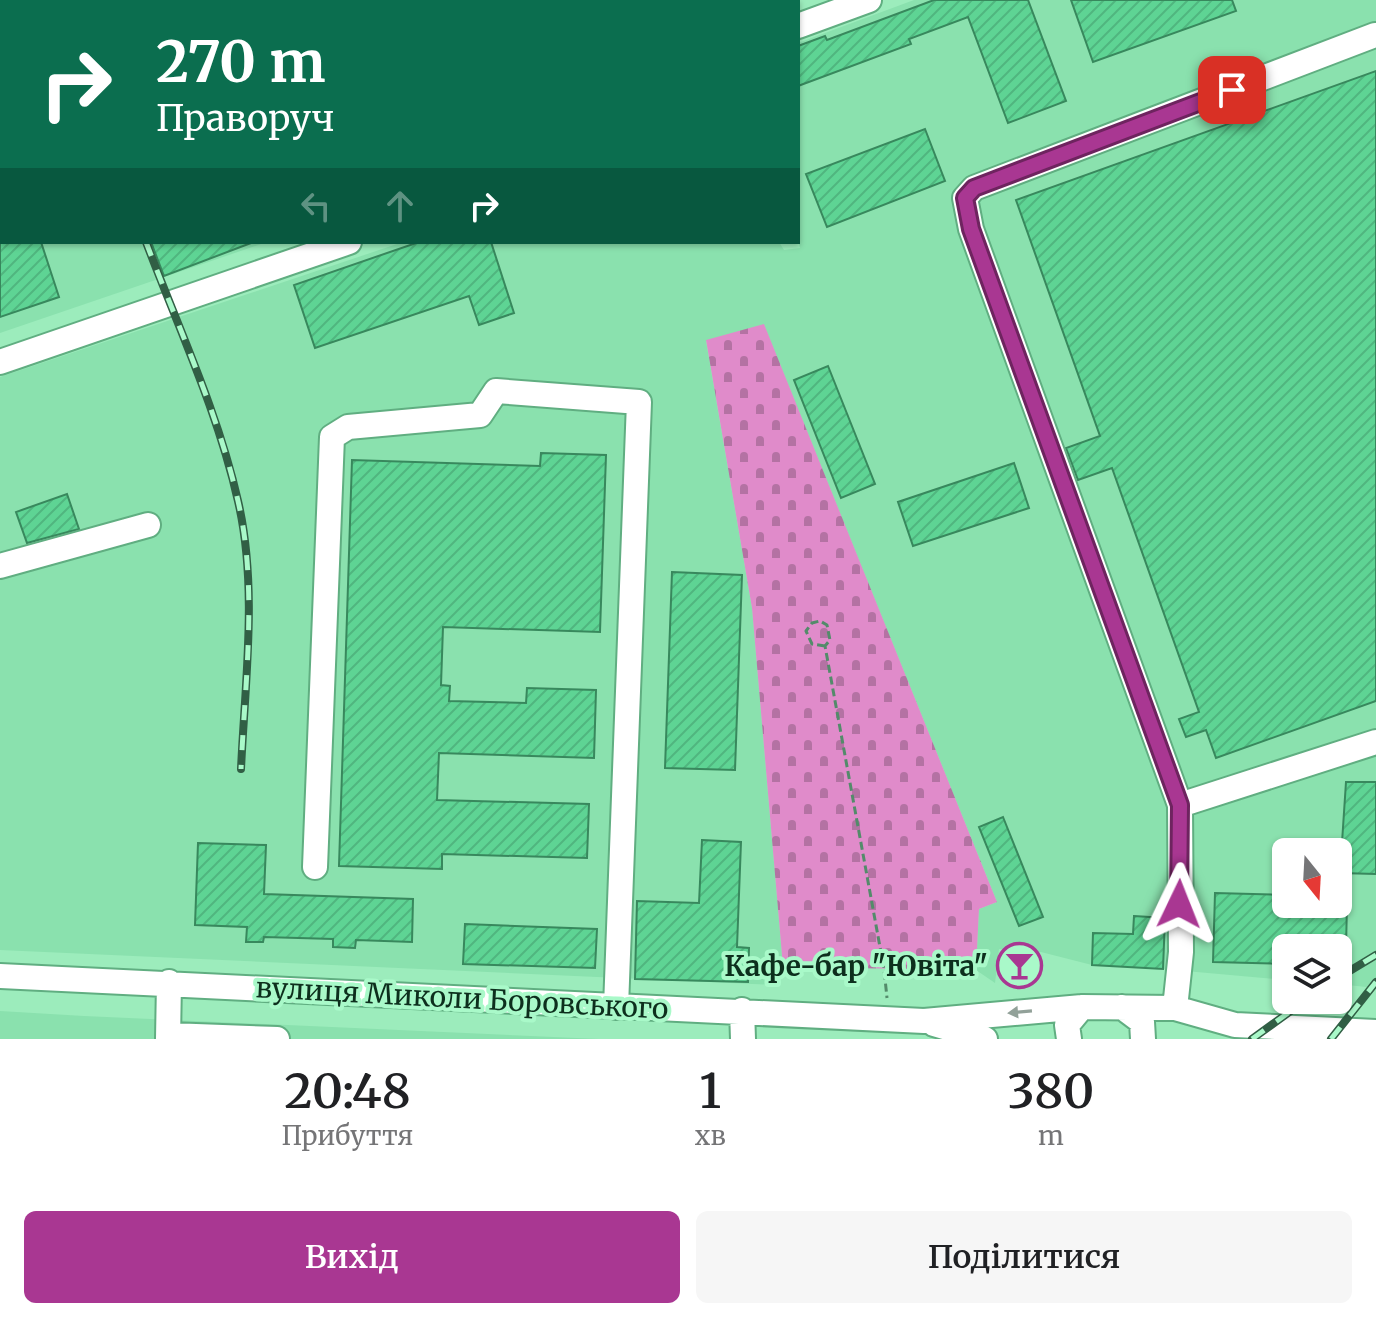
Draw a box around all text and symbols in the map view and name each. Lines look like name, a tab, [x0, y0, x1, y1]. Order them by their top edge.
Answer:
text: 270 m	[156, 27, 326, 97]
icon: right	[24, 32, 128, 136]
pin	[1198, 56, 1266, 124]
icon: arrive	[1210, 68, 1254, 112]
text: Праворуч	[156, 96, 334, 141]
icon: left	[294, 184, 338, 228]
icon: ahead	[378, 184, 422, 228]
icon: right	[462, 184, 506, 228]
north arrow	[1272, 838, 1352, 918]
map controls	[1272, 838, 1352, 1014]
position arrow	[1137, 862, 1221, 946]
button: layers	[1272, 934, 1352, 1014]
bar icon: Кафе-бар "Ювіта"	[995, 942, 1043, 990]
place label: Кафе-бар "Ювіта"	[724, 948, 988, 984]
street label: вулиця Миколи Боровського	[255, 969, 669, 1027]
one-way arrow	[1007, 1006, 1032, 1019]
text: 20:48	[284, 1061, 411, 1121]
text: 1	[699, 1061, 721, 1121]
text: 380	[1007, 1061, 1094, 1121]
text: Прибуття	[282, 1119, 413, 1152]
text: хв	[695, 1119, 726, 1152]
text: m	[1038, 1119, 1064, 1152]
button: Вихід	[24, 1211, 680, 1303]
button: Поділитися	[696, 1211, 1352, 1303]

